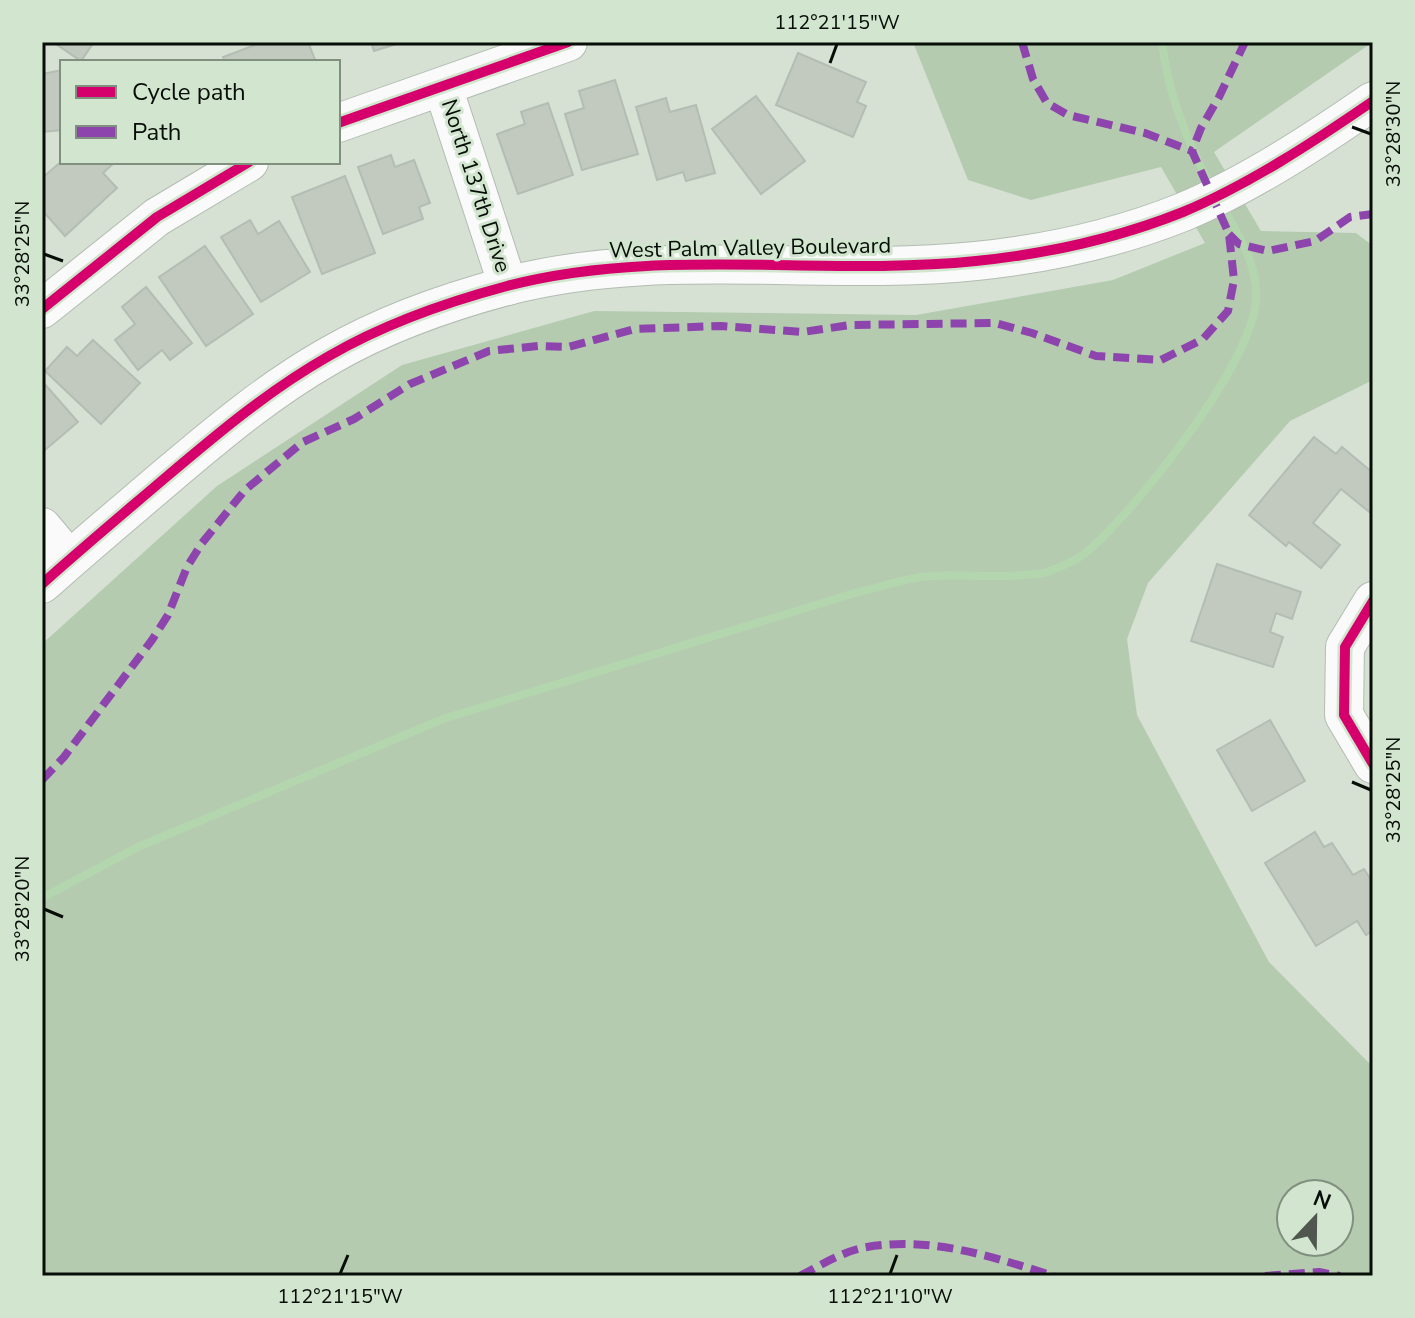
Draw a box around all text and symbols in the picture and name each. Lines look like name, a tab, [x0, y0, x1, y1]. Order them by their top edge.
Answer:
text: 112°21'15"W	[774, 9, 900, 36]
legend	[60, 60, 340, 164]
text: Cycle path	[132, 76, 246, 108]
text: 33°28'30"N	[1380, 81, 1407, 187]
street label: North 137th Drive	[434, 96, 518, 276]
text: Path	[132, 116, 181, 148]
text: 33°28'25"N	[9, 201, 36, 307]
street label: West Palm Valley Boulevard	[609, 231, 891, 265]
text: 33°28'25"N	[1380, 737, 1407, 843]
text: 33°28'20"N	[9, 856, 36, 962]
north arrow	[1275, 1178, 1355, 1258]
text: N	[1309, 1183, 1335, 1217]
text: 112°21'15"W	[277, 1283, 403, 1310]
text: 112°21'10"W	[827, 1283, 953, 1310]

